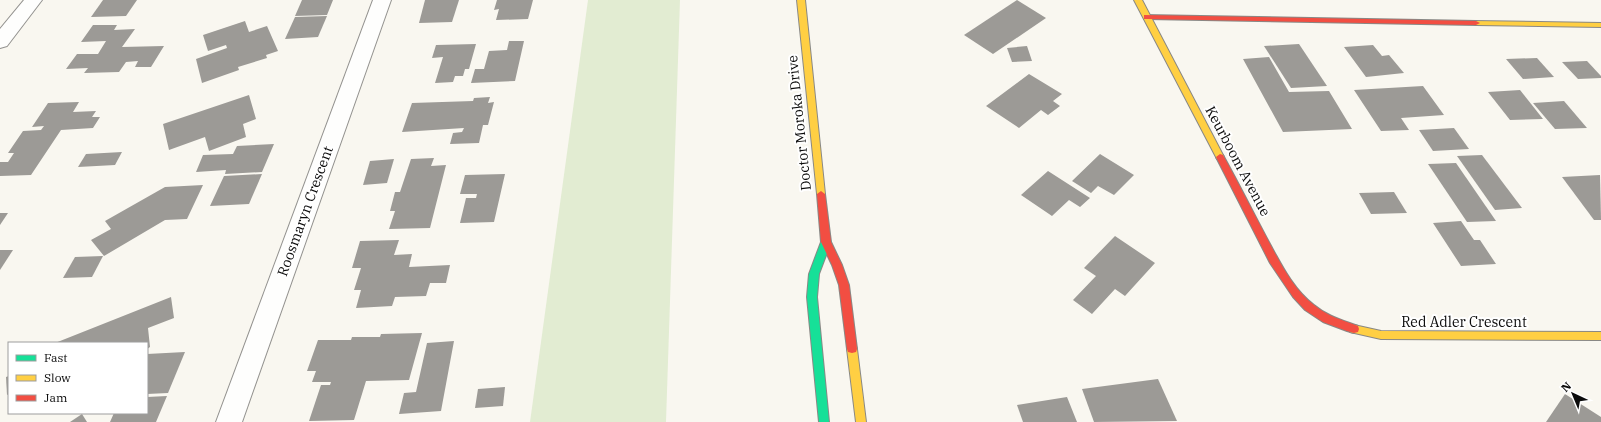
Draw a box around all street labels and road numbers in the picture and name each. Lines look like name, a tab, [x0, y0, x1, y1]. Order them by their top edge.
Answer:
street label: Doctor Moroka Drive	[783, 54, 815, 192]
street label: Keurboom Avenue	[1201, 103, 1275, 219]
street label: Roosmaryn Crescent	[273, 143, 337, 279]
street label: Red Adler Crescent	[1401, 313, 1527, 331]

